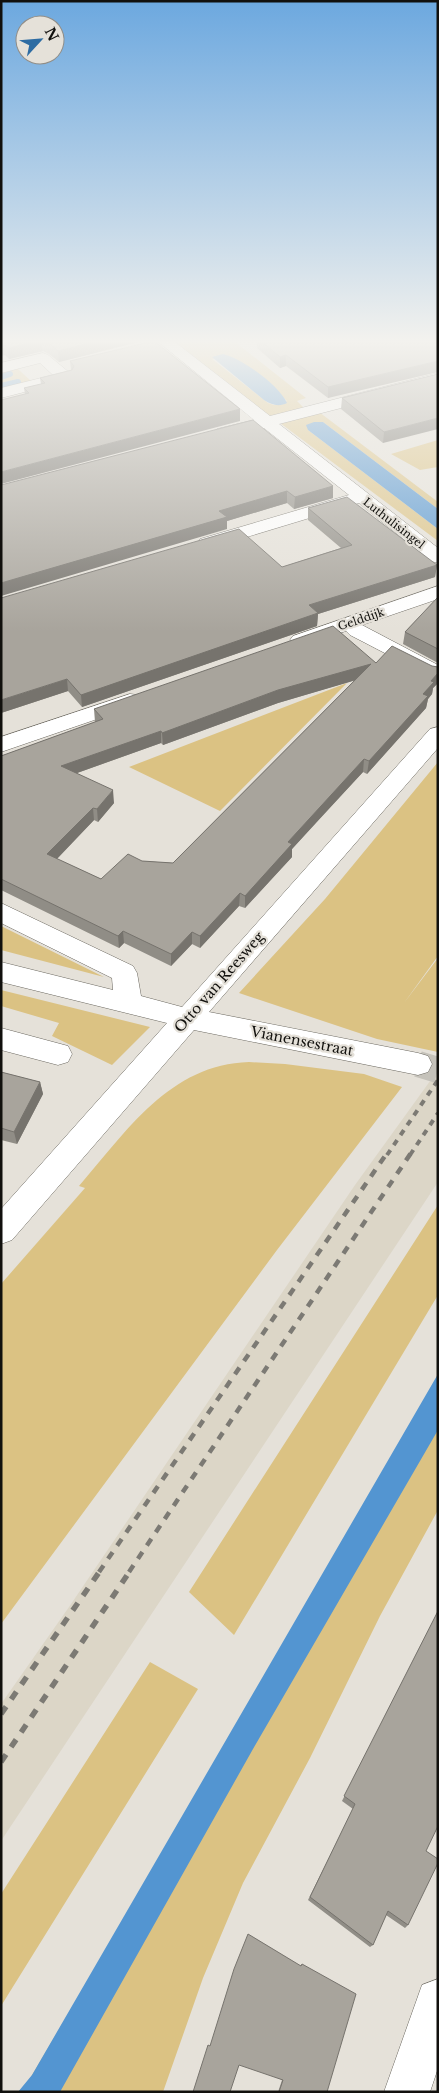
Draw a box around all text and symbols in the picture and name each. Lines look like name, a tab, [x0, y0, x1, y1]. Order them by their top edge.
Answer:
north arrow	[15, 15, 65, 65]
text: N	[41, 24, 63, 44]
street label: Luthulisingel	[360, 495, 428, 552]
street label: Gelddijk	[336, 604, 386, 633]
street label: Otto van Reesweg	[170, 927, 268, 1036]
street label: Vianensestraat	[248, 1022, 356, 1060]

